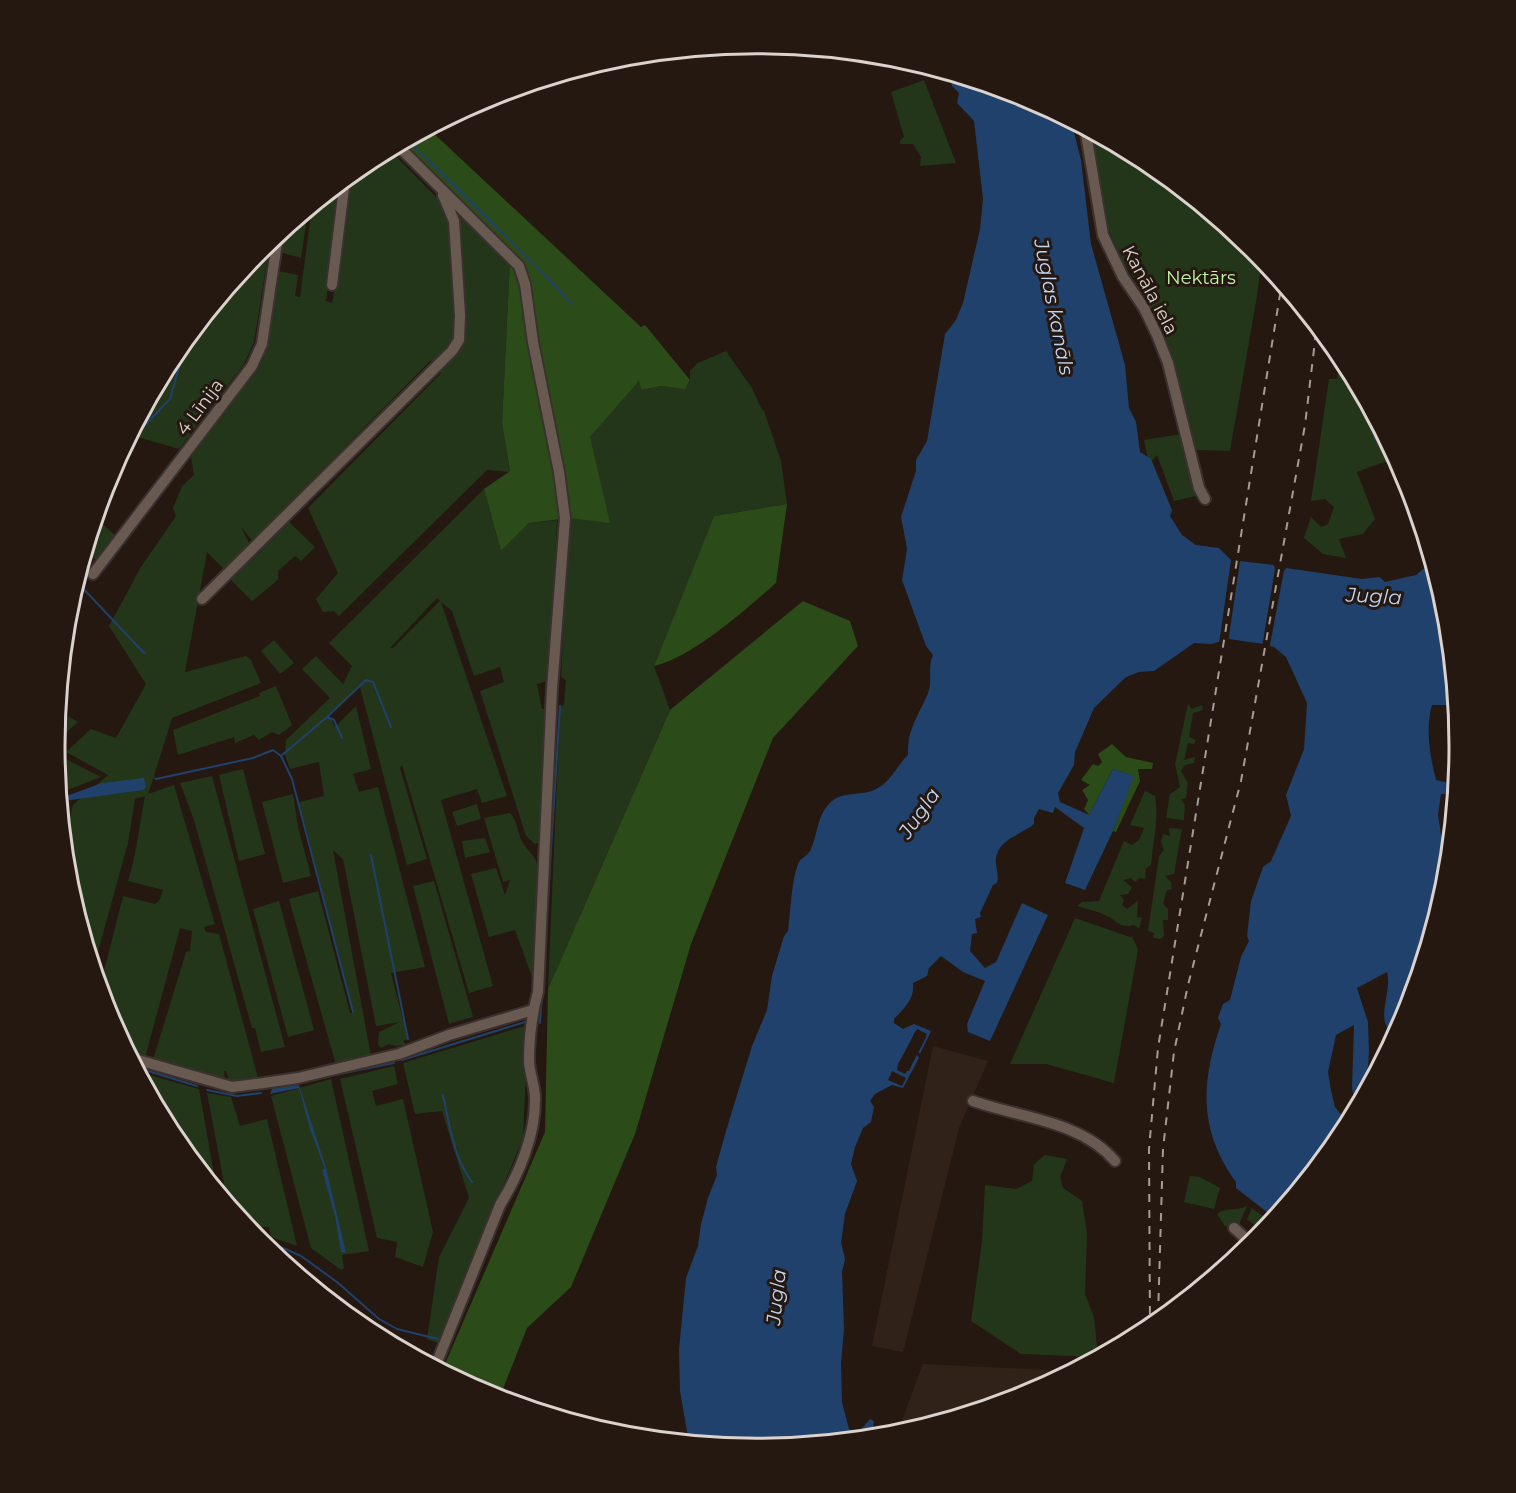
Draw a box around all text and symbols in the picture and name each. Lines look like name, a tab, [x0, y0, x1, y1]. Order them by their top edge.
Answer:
water label: Juglas kanāls	[1029, 236, 1079, 377]
street label: Kanāla iela	[1117, 242, 1183, 338]
park label: Nektārs	[1166, 267, 1236, 289]
street label: 4 Līnija	[172, 375, 228, 439]
water label: Jugla	[1344, 583, 1403, 609]
water label: Jugla	[893, 783, 945, 844]
water label: Jugla	[761, 1268, 791, 1327]

